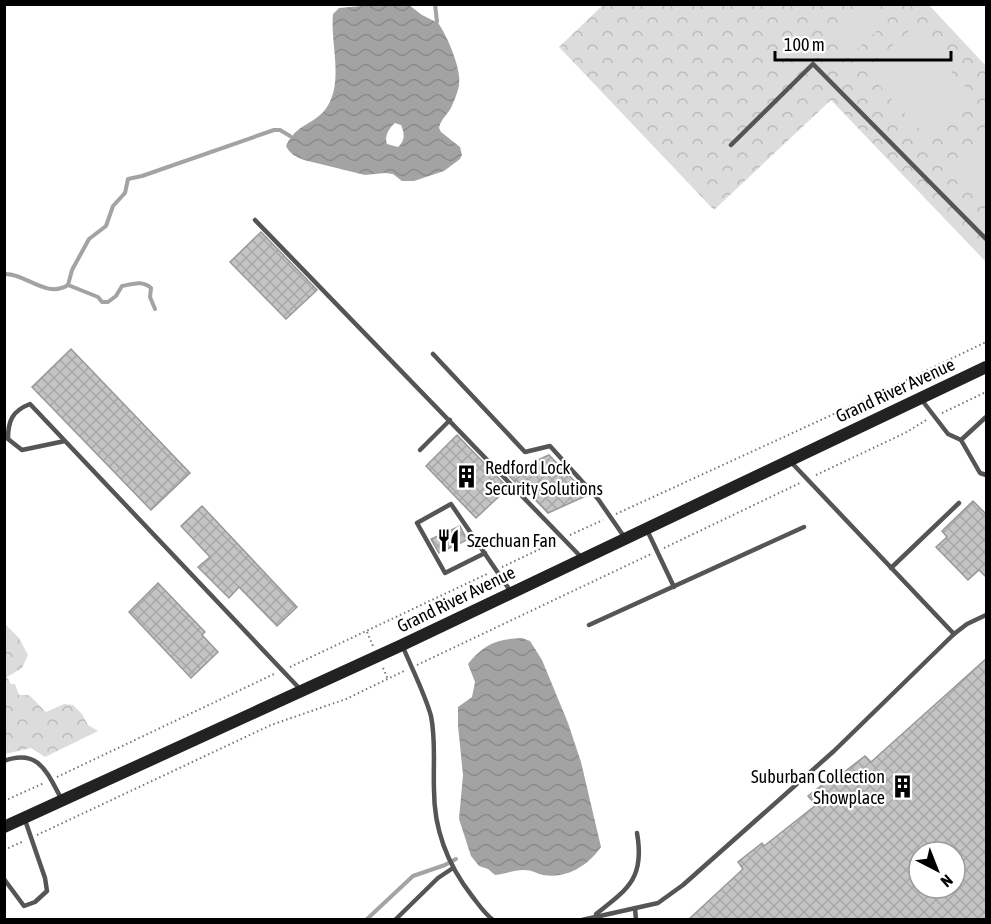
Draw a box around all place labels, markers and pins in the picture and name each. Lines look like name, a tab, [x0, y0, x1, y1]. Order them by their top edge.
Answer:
place label: Redford Lock Security Solutions	[485, 457, 603, 499]
building icon: Redford Lock Security Solutions	[454, 464, 480, 490]
restaurant icon: Szechuan Fan	[436, 527, 462, 553]
place label: Szechuan Fan	[467, 530, 557, 551]
place label: Suburban Collection Showplace	[751, 766, 885, 808]
building icon: Suburban Collection Showplace	[890, 773, 916, 799]

